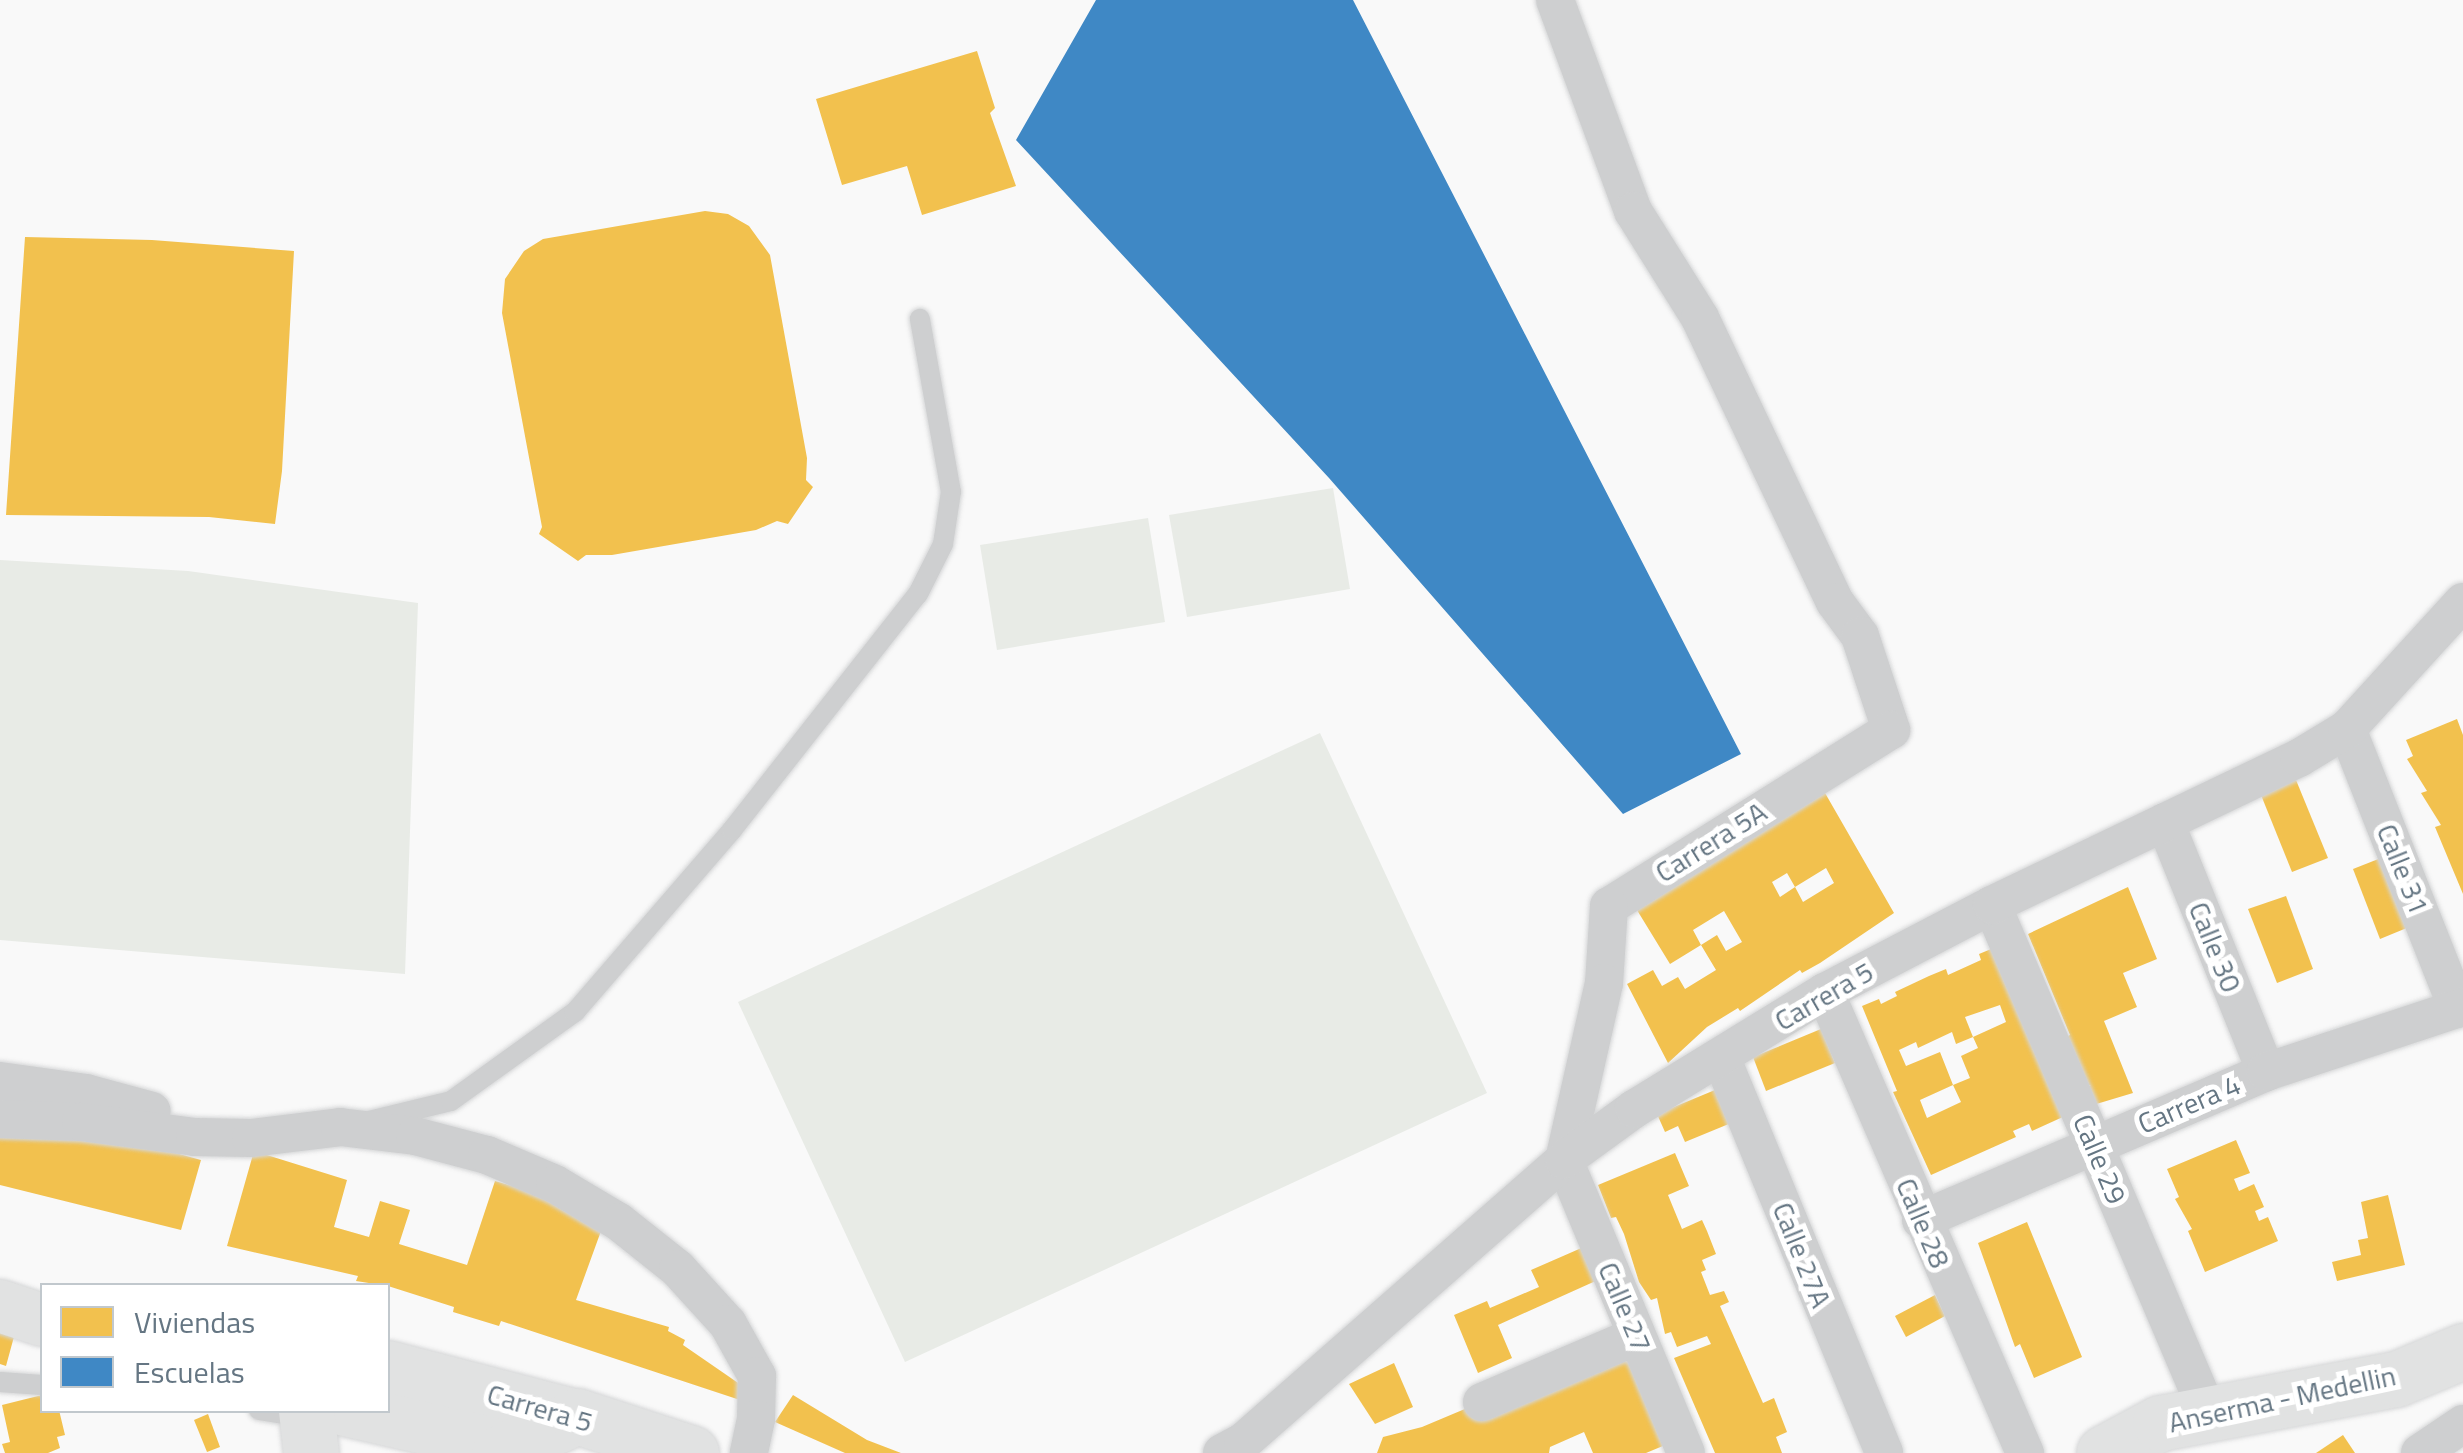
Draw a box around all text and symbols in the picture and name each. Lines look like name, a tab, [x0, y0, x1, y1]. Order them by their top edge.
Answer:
street label: Carrera 5A	[1649, 795, 1773, 889]
street label: Calle 31	[2370, 819, 2436, 919]
street label: Calle 30	[2182, 897, 2248, 997]
street label: Carrera 5	[1769, 954, 1879, 1038]
street label: Carrera 4	[2133, 1067, 2245, 1141]
street label: Calle 29	[2066, 1109, 2134, 1209]
street label: Calle 28	[1889, 1173, 1957, 1273]
street label: Calle 27A	[1766, 1197, 1838, 1313]
street label: Calle 27	[1591, 1257, 1659, 1357]
legend	[40, 1283, 390, 1413]
text: Viviendas	[134, 1299, 255, 1345]
text: Escuelas	[134, 1349, 245, 1395]
street label: Anserma - Medellin	[2165, 1359, 2399, 1439]
street label: Carrera 5	[483, 1377, 597, 1439]

